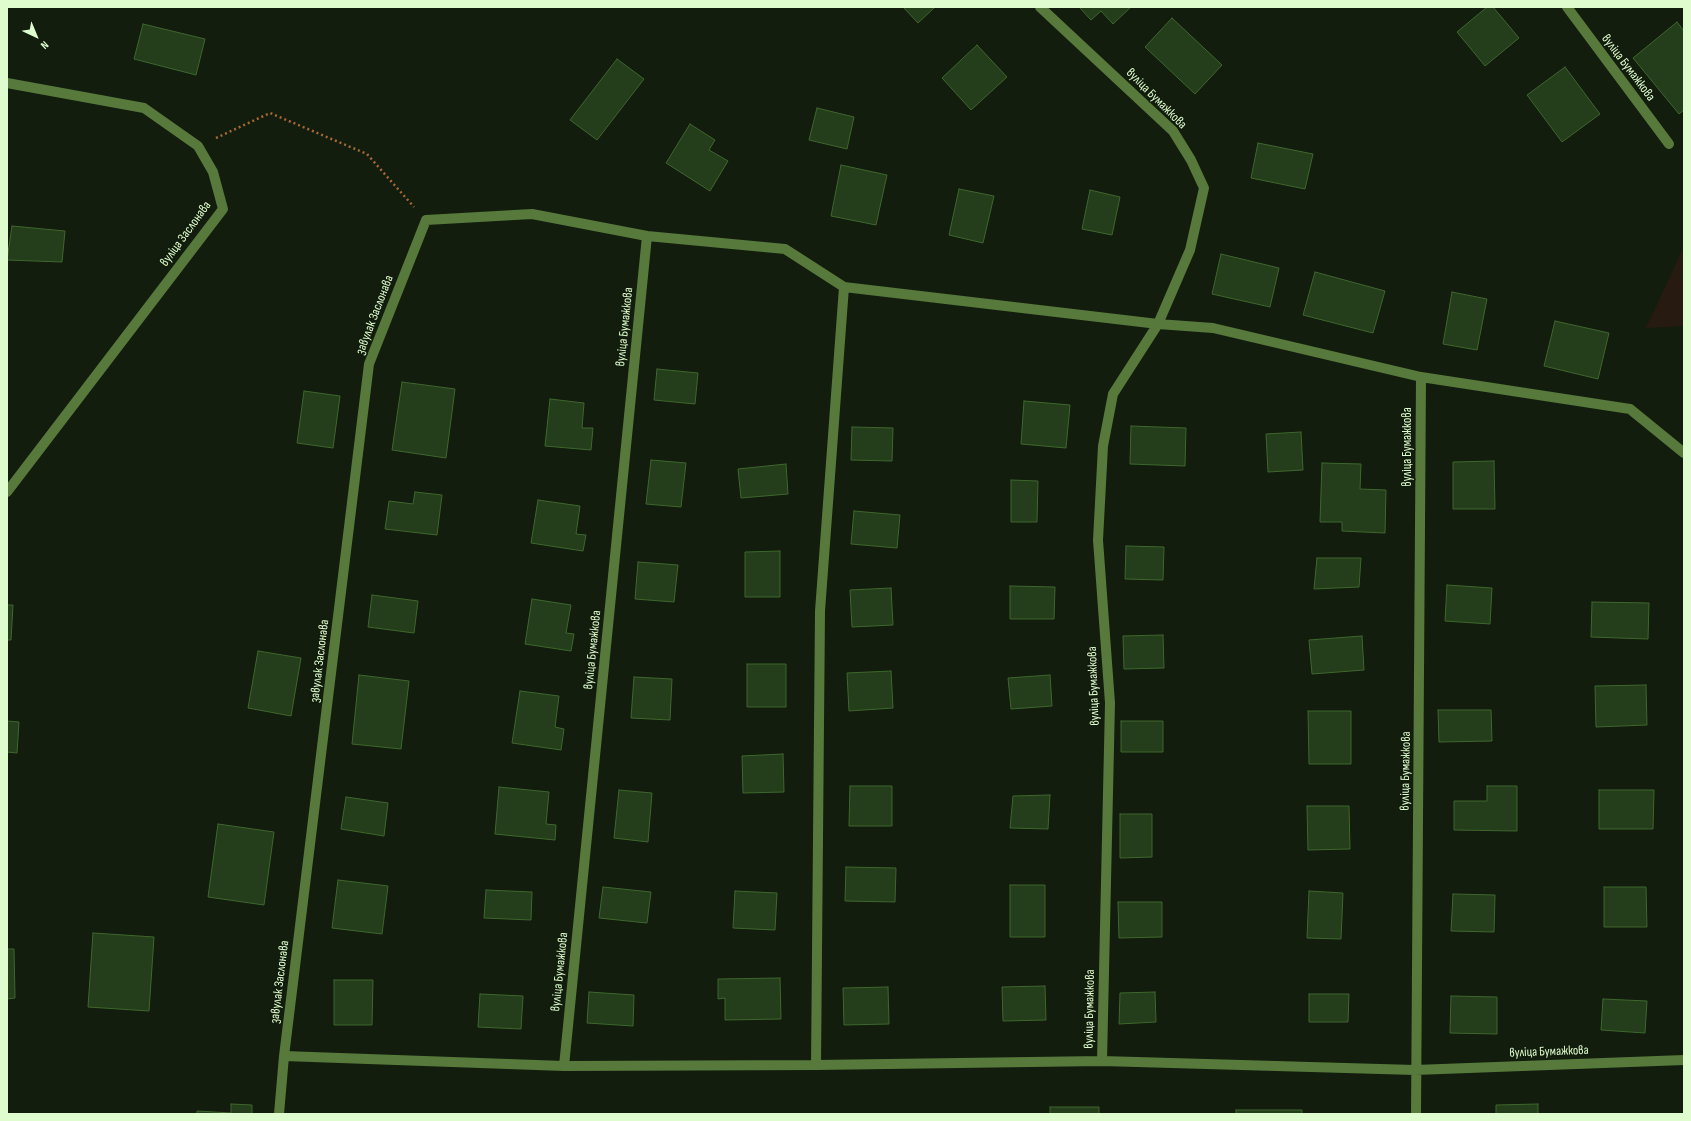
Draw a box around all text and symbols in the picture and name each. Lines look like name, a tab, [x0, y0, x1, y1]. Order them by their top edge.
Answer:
north arrow	[16, 16, 56, 56]
street label: вуліца Бумажкова	[1598, 32, 1658, 104]
text: N	[38, 38, 51, 52]
street label: вуліца Бумажкова	[1122, 65, 1190, 133]
street label: вуліца Заслонава	[157, 198, 215, 270]
street label: завулак Заслонава	[353, 273, 397, 357]
street label: вуліца Бумажкова	[613, 287, 637, 367]
street label: вуліца Бумажкова	[1400, 407, 1416, 487]
street label: вуліца Бумажкова	[581, 610, 605, 690]
street label: завулак Заслонава	[307, 619, 333, 703]
street label: вуліца Бумажкова	[1085, 646, 1103, 726]
street label: вуліца Бумажкова	[1398, 731, 1414, 811]
street label: вуліца Бумажкова	[548, 932, 572, 1012]
street label: завулак Заслонава	[267, 940, 293, 1024]
street label: вуліца Бумажкова	[1082, 969, 1098, 1049]
street label: вуліца Бумажкова	[1509, 1043, 1589, 1061]

